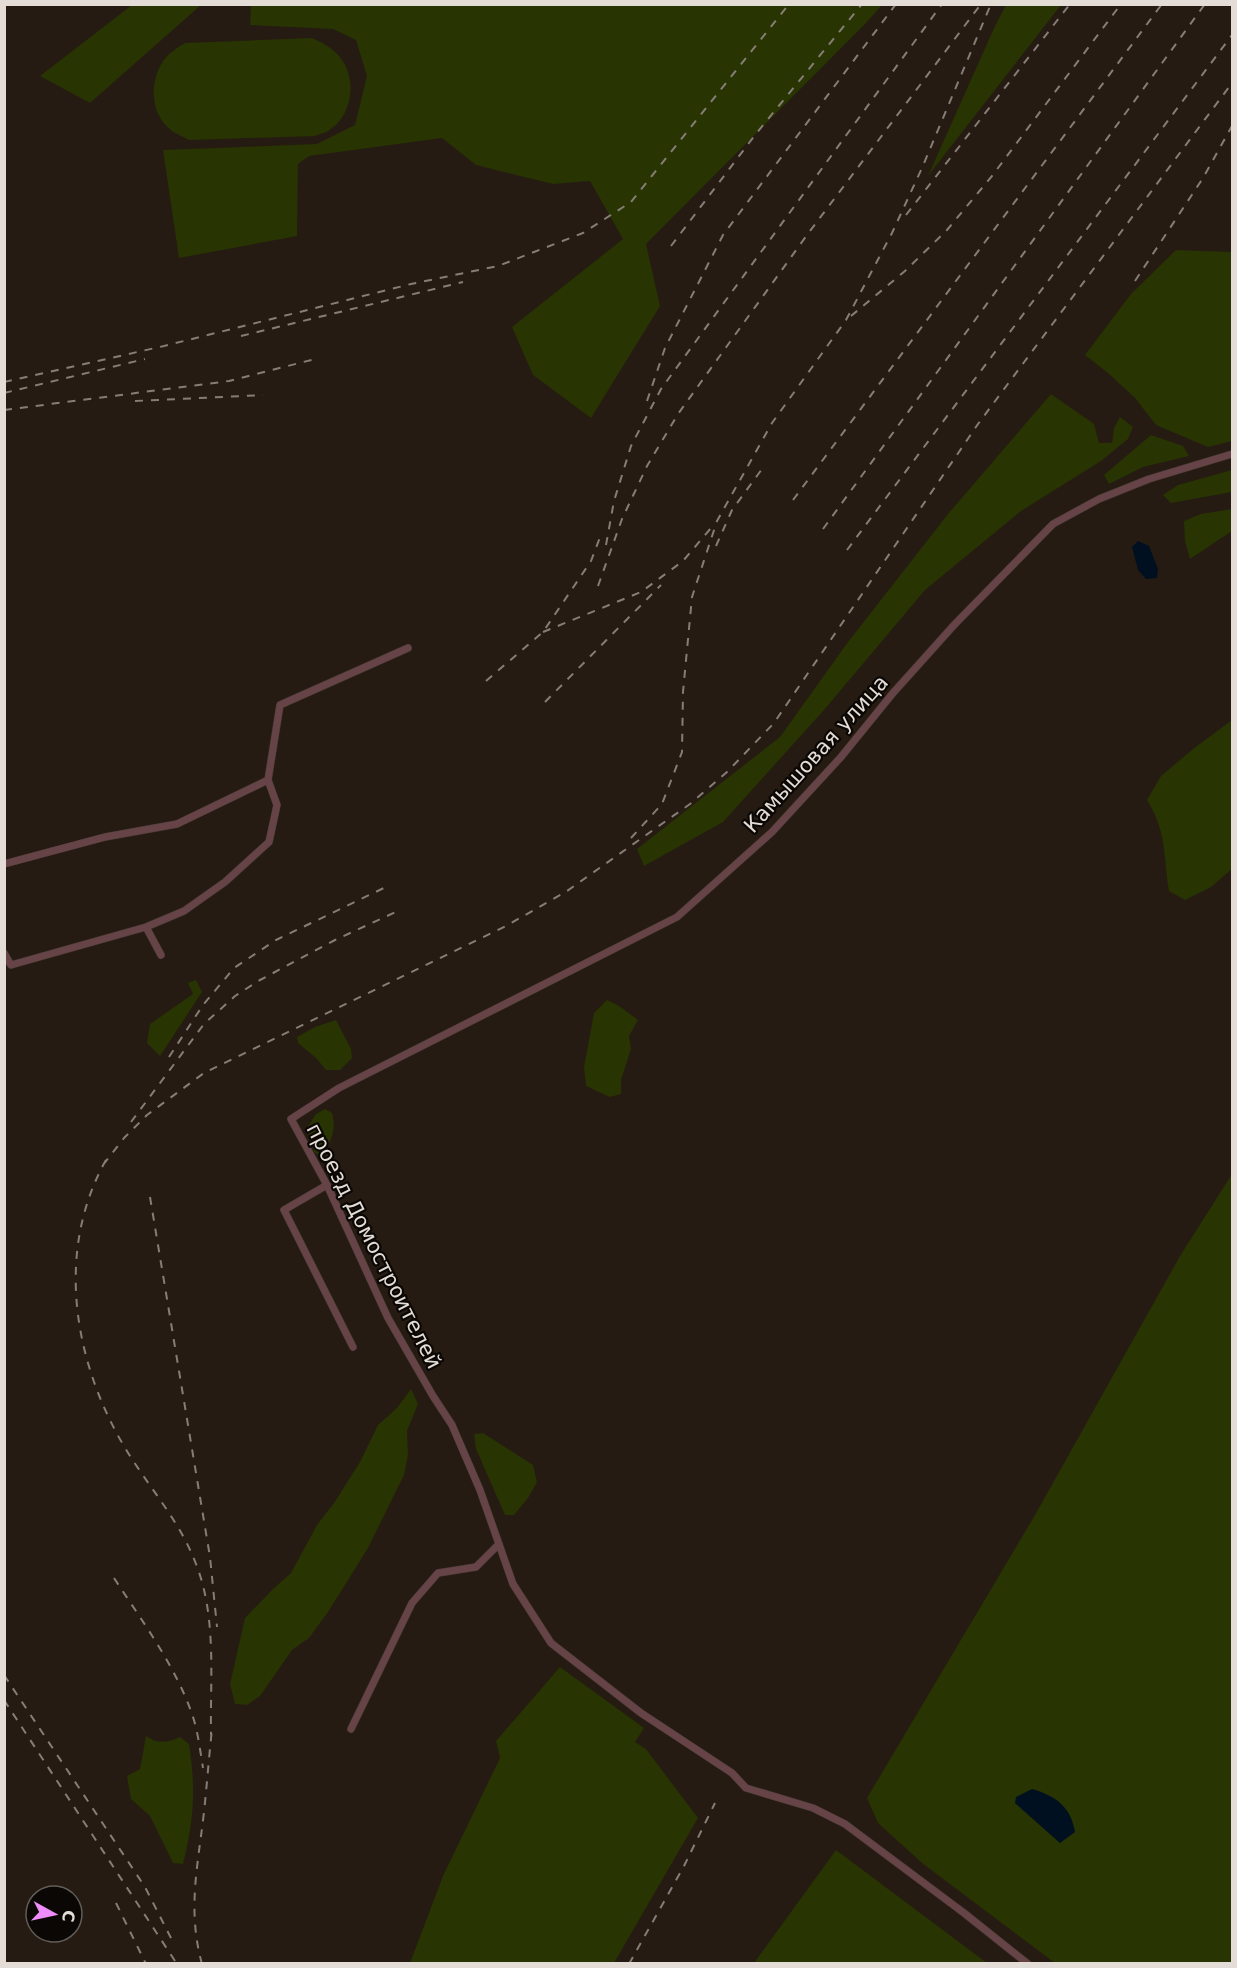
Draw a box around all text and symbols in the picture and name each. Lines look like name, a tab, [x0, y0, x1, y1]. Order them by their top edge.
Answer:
street label: Камышовая улица	[739, 670, 893, 838]
street label: проезд Домостроителей	[302, 1119, 446, 1373]
north arrow	[24, 1884, 84, 1944]
text: С	[58, 1909, 79, 1923]

